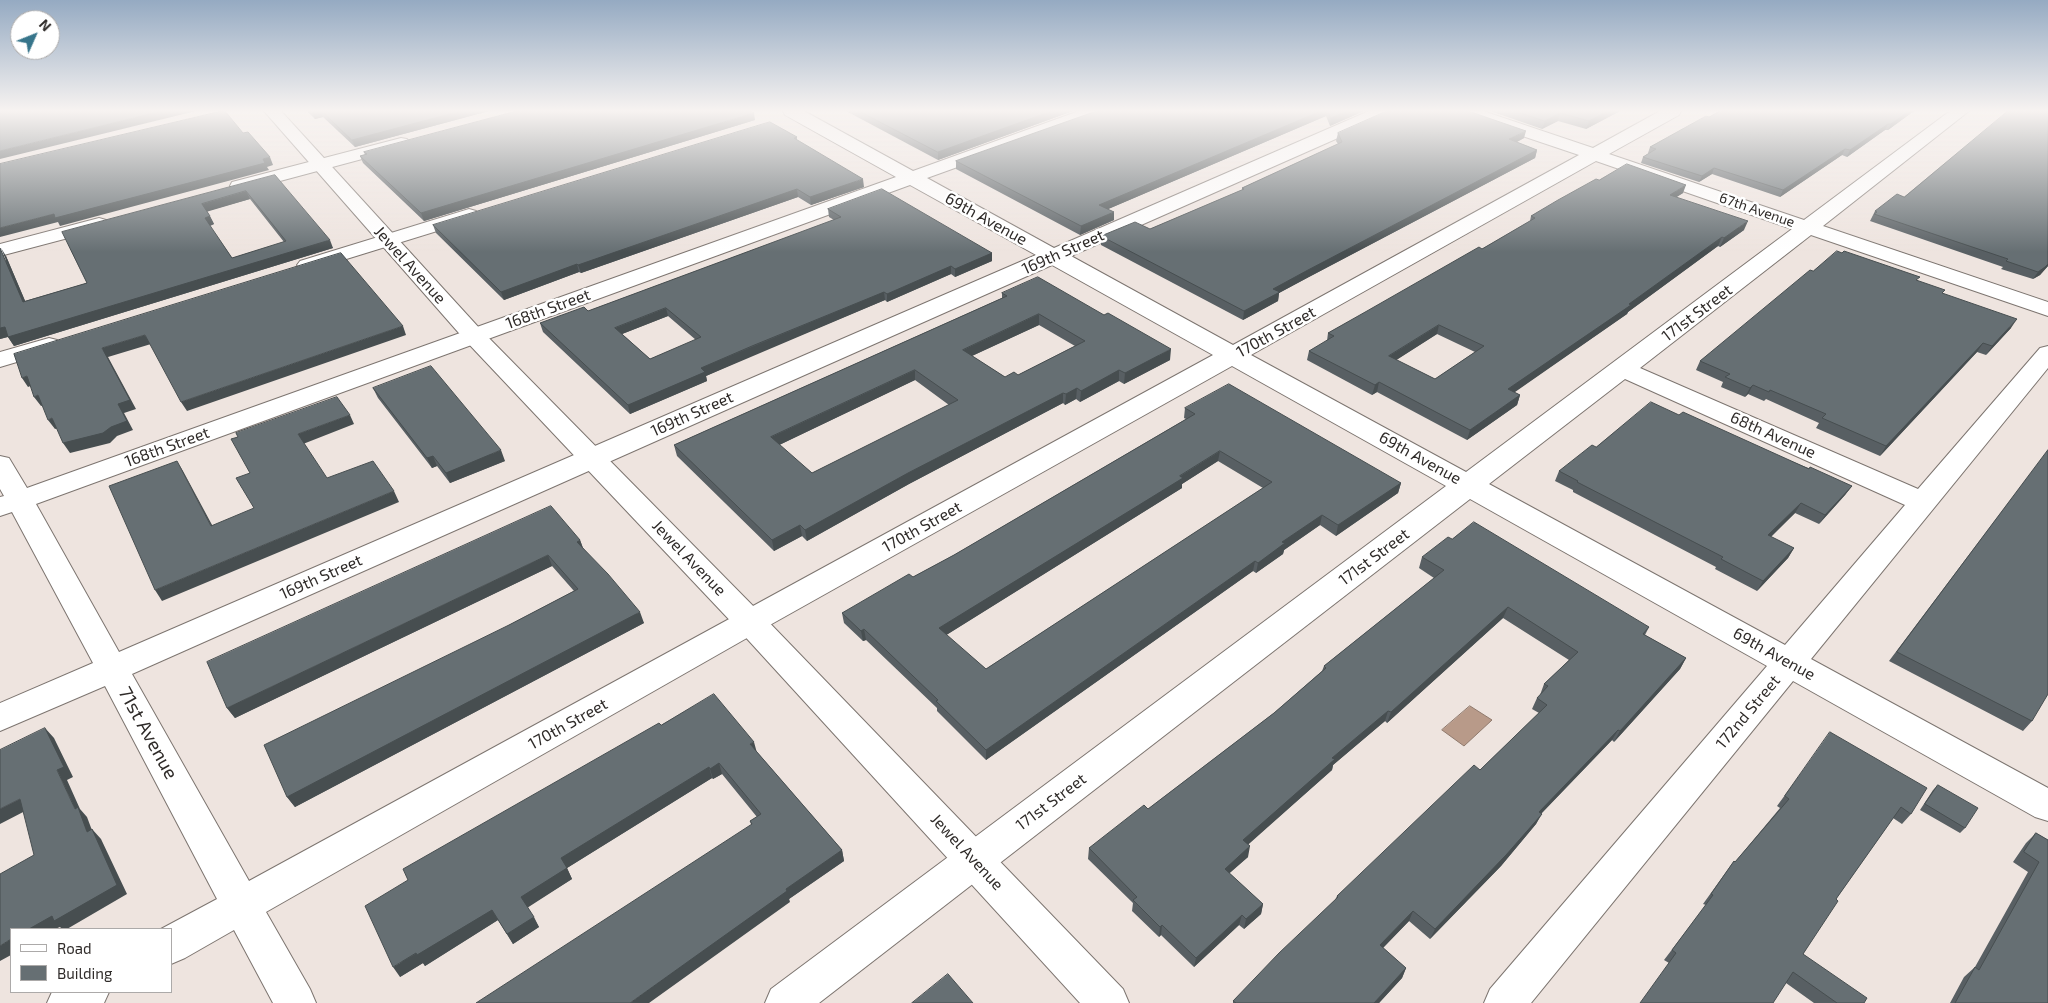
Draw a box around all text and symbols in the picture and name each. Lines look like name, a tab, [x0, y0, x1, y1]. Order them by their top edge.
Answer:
north arrow	[10, 10, 60, 60]
text: N	[36, 15, 55, 34]
street label: 69th Avenue	[942, 189, 1030, 249]
street label: 67th Avenue	[1717, 189, 1797, 231]
street label: Jewel Avenue	[370, 222, 450, 308]
street label: 169th Street	[1019, 225, 1107, 279]
street label: 171st Street	[1658, 280, 1736, 346]
street label: 168th Street	[503, 285, 593, 333]
street label: 170th Street	[1233, 302, 1319, 362]
street label: 169th Street	[648, 387, 736, 441]
street label: 68th Avenue	[1727, 408, 1819, 462]
street label: 168th Street	[122, 423, 212, 471]
street label: 69th Avenue	[1376, 428, 1464, 488]
street label: 170th Street	[879, 497, 965, 557]
street label: Jewel Avenue	[648, 516, 730, 600]
street label: 171st Street	[1335, 524, 1413, 590]
street label: 169th Street	[277, 550, 365, 604]
street label: 69th Avenue	[1730, 624, 1818, 684]
street label: 172nd Street	[1712, 671, 1784, 753]
street label: 71st Avenue	[113, 683, 183, 783]
street label: 170th Street	[525, 694, 611, 754]
street label: 171st Street	[1012, 769, 1090, 835]
street label: Jewel Avenue	[927, 810, 1007, 894]
legend	[10, 928, 172, 993]
text: Road	[57, 939, 92, 957]
text: Building	[57, 964, 112, 982]

